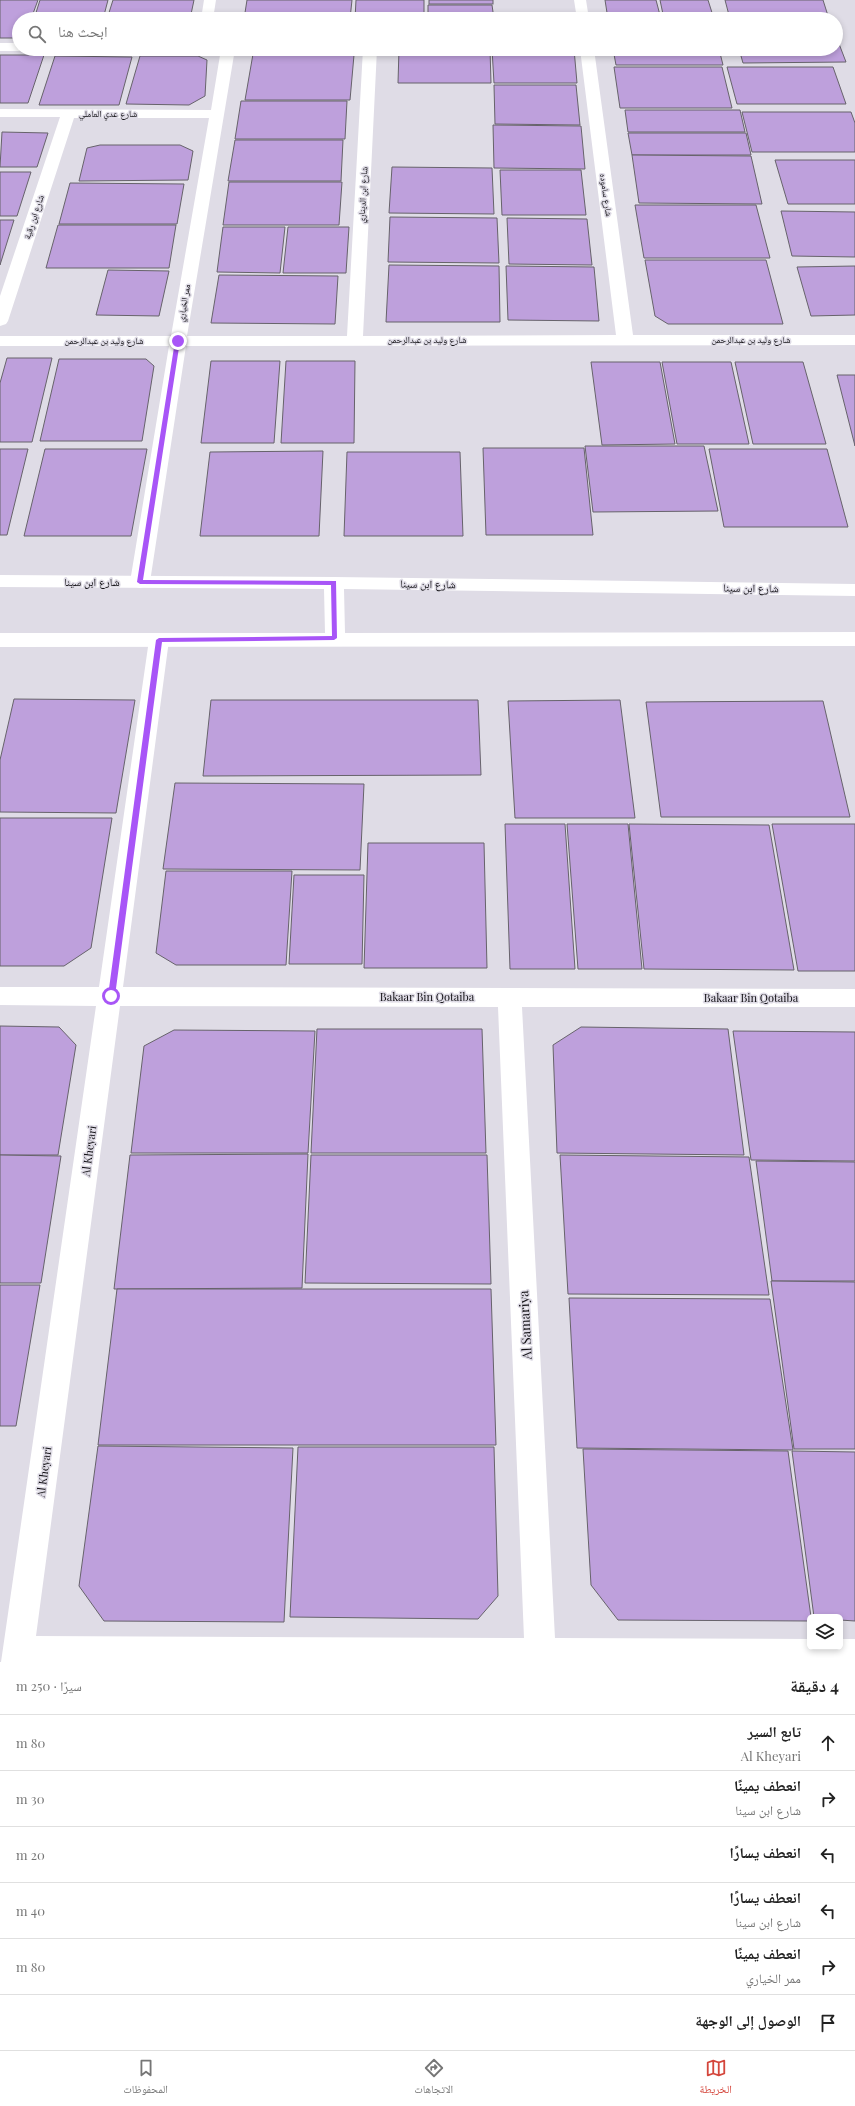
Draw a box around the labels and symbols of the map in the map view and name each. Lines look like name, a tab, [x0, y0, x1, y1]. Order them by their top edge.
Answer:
street label: شارع عدي العاملي	[79, 107, 137, 121]
street label: شارع ابن الديناري	[355, 166, 372, 224]
street label: شارع ساموده	[597, 173, 616, 217]
street label: شارع ابن رقية	[20, 193, 47, 241]
street label: ممر الخياري	[174, 283, 195, 323]
route end	[169, 332, 187, 350]
street label: شارع وليد بن عبدالرحمن	[387, 333, 467, 346]
street label: شارع وليد بن عبدالرحمن	[711, 333, 791, 346]
street label: شارع وليد بن عبدالرحمن	[64, 334, 144, 347]
street label: شارع ابن سينا	[64, 574, 120, 589]
street label: شارع ابن سينا	[400, 576, 456, 591]
street label: شارع ابن سينا	[723, 580, 779, 595]
route start	[102, 987, 120, 1005]
street label: Bakaar Bin Qotaiba	[380, 989, 475, 1004]
street label: Bakaar Bin Qotaiba	[704, 990, 799, 1005]
street label: Al Kheyari	[77, 1125, 99, 1178]
street label: Al Samariya	[514, 1290, 535, 1361]
street label: Al Kheyari	[32, 1446, 54, 1499]

